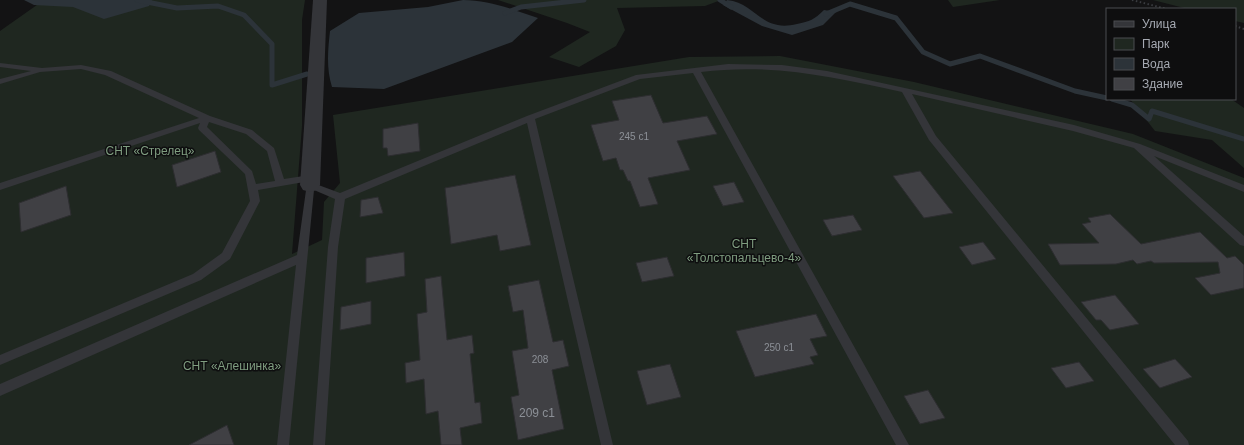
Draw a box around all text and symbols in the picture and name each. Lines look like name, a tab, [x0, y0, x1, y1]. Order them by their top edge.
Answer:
legend	[1106, 8, 1236, 100]
text: Улица	[1142, 17, 1176, 31]
text: Парк	[1142, 37, 1170, 51]
text: Вода	[1142, 57, 1170, 71]
text: Здание	[1142, 77, 1183, 91]
house number: 245 с1	[619, 131, 649, 142]
park label: СНТ «Стрелец»	[105, 144, 195, 158]
park label: СНТ «Толстопальцево-4»	[687, 237, 802, 265]
house number: 250 с1	[764, 342, 794, 353]
house number: 208	[532, 354, 549, 365]
park label: СНТ «Алешинка»	[183, 359, 281, 373]
house number: 209 с1	[519, 406, 555, 420]

